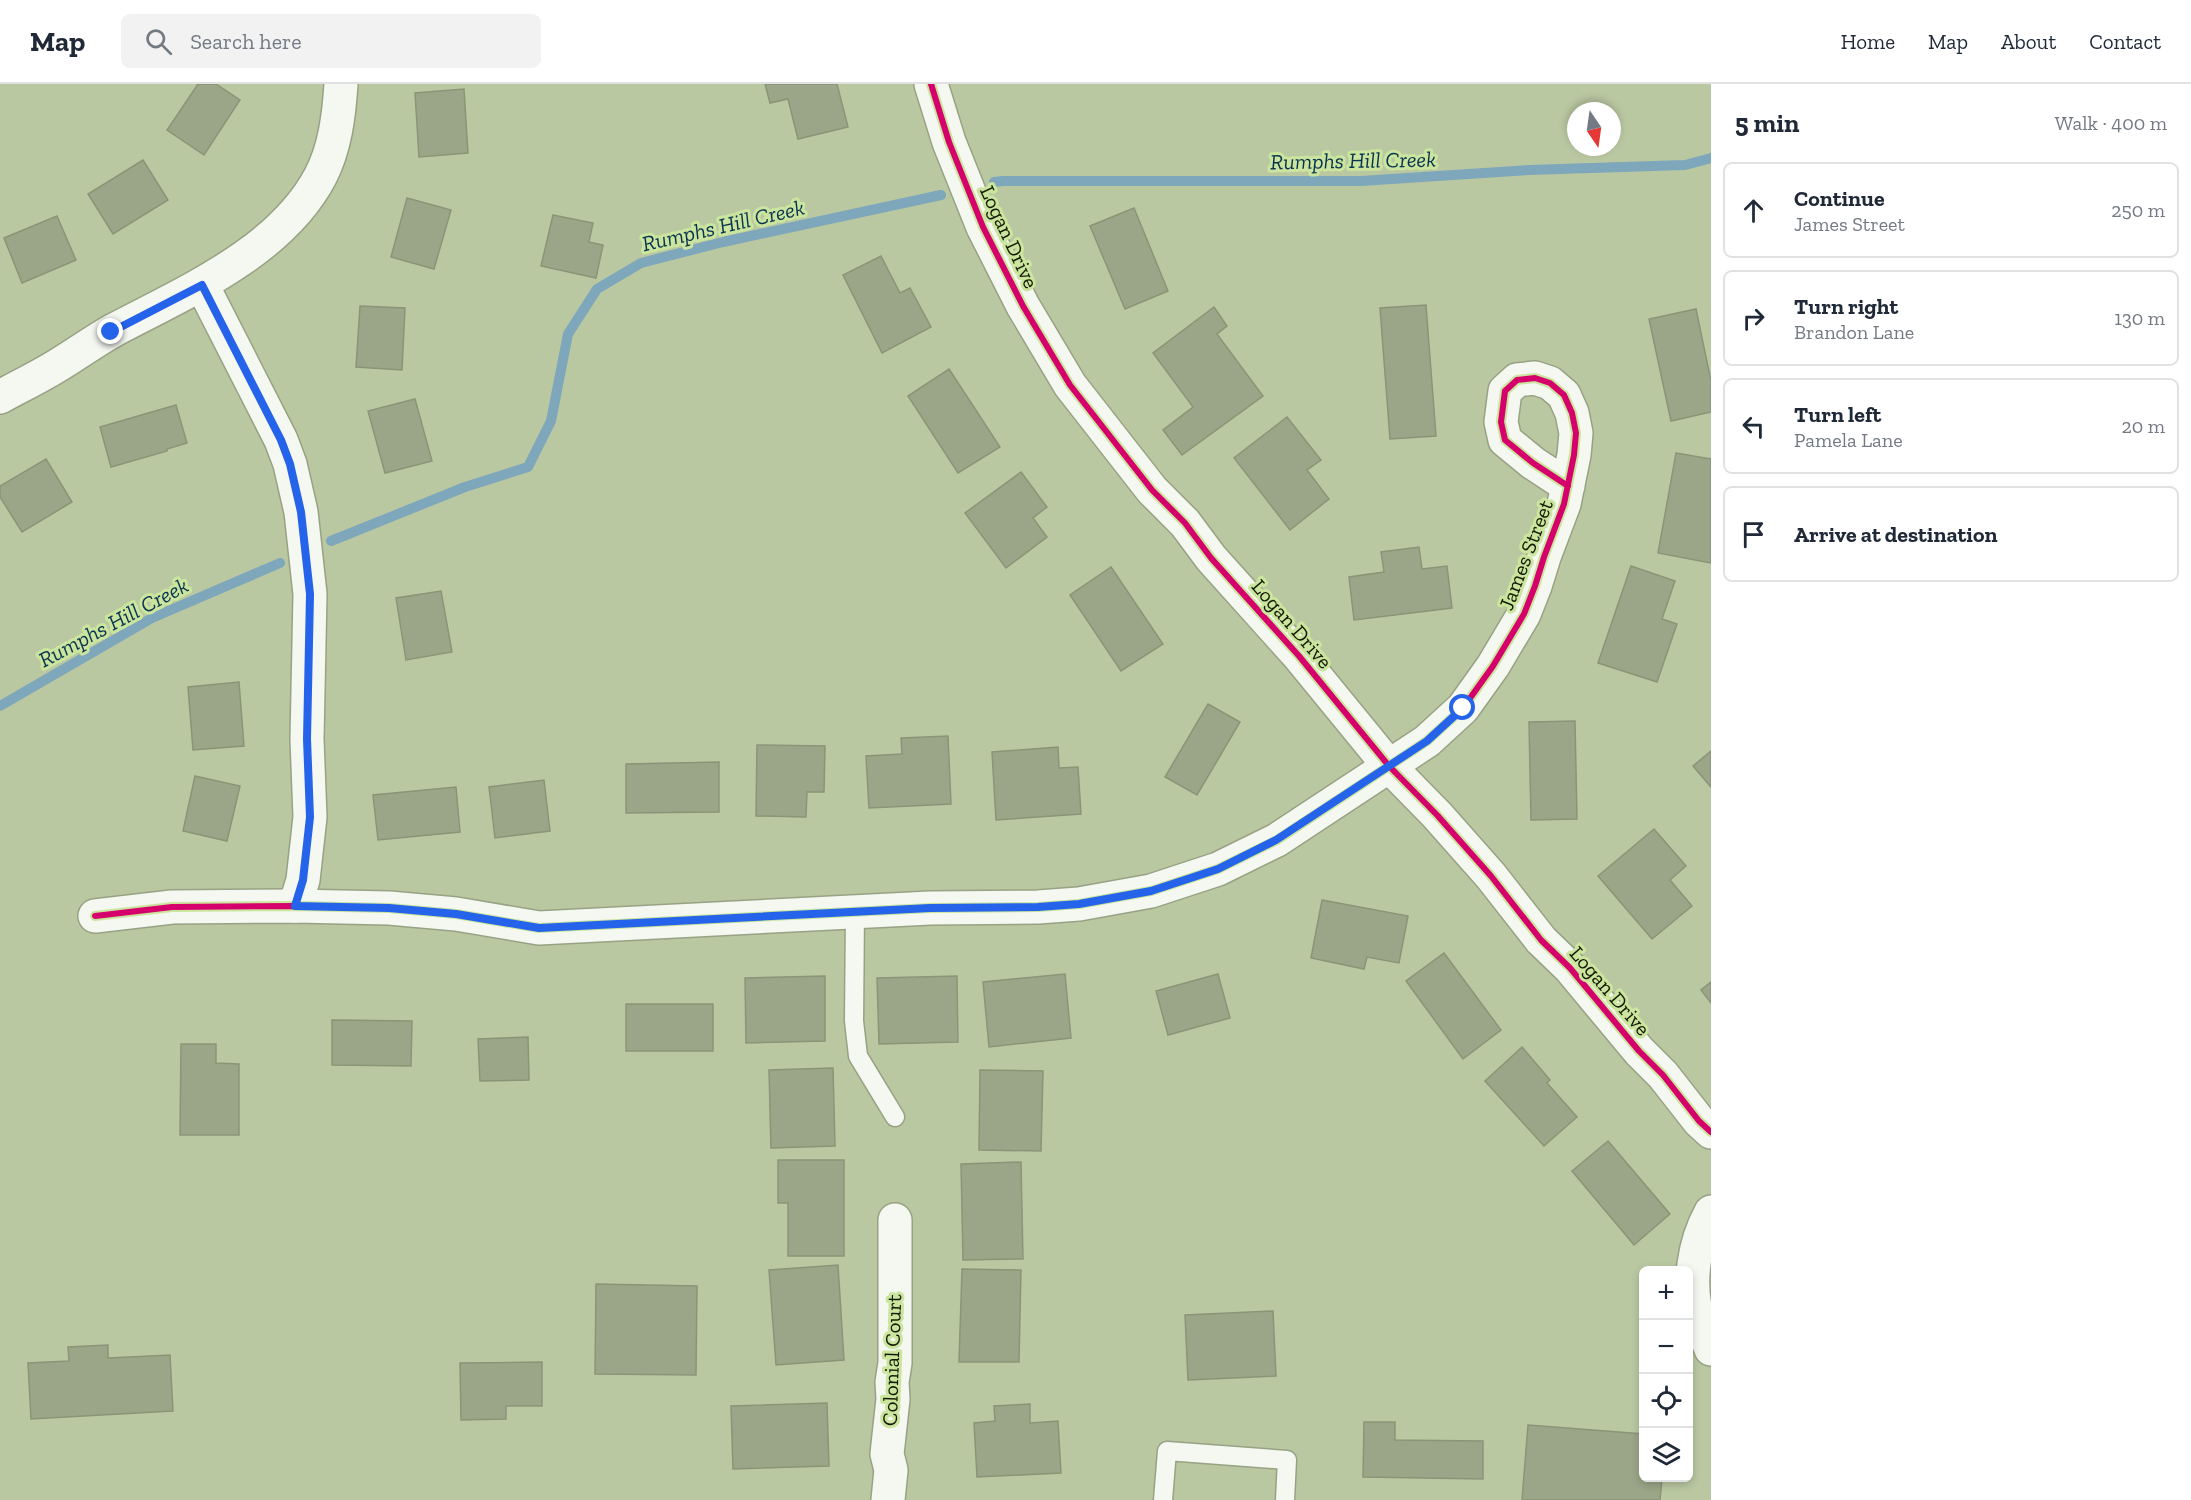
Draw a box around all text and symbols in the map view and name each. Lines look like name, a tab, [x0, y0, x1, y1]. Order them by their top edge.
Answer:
search box	[121, 14, 541, 68]
text: Map	[30, 25, 85, 58]
icon: search	[142, 25, 175, 58]
text: Search here	[190, 28, 302, 55]
text: Home	[1841, 29, 1895, 54]
text: Map	[1928, 29, 1968, 54]
text: About	[2001, 29, 2056, 54]
text: Contact	[2089, 29, 2161, 54]
north arrow	[1567, 102, 1621, 156]
text: 5 min	[1735, 107, 1799, 139]
text: Walk · 400 m	[2055, 111, 2167, 135]
water label: Rumphs Hill Creek	[1270, 146, 1436, 175]
street label: Logan Drive	[975, 182, 1044, 292]
text: Continue	[1794, 185, 1885, 212]
water label: Rumphs Hill Creek	[639, 194, 807, 257]
icon: ahead	[1737, 194, 1770, 227]
text: 250 m	[2111, 198, 2165, 222]
text: James Street	[1794, 212, 1905, 236]
text: Turn right	[1794, 293, 1898, 320]
icon: right	[1737, 302, 1770, 335]
text: 130 m	[2114, 306, 2165, 330]
route end	[97, 318, 123, 344]
text: Brandon Lane	[1794, 320, 1914, 344]
text: Turn left	[1794, 401, 1881, 428]
icon: left	[1737, 410, 1770, 443]
text: 20 m	[2121, 414, 2165, 438]
text: Pamela Lane	[1794, 428, 1903, 452]
street label: James Street	[1493, 496, 1558, 614]
icon: arrive	[1737, 518, 1770, 551]
text: Arrive at destination	[1794, 521, 1997, 548]
water label: Rumphs Hill Creek	[34, 572, 193, 673]
street label: Logan Drive	[1247, 574, 1338, 674]
route start	[1449, 694, 1475, 720]
street label: Logan Drive	[1565, 941, 1656, 1041]
map controls	[1639, 1266, 1693, 1482]
button: +	[1639, 1266, 1693, 1320]
street label: Colonial Court	[877, 1293, 906, 1426]
button: −	[1639, 1320, 1693, 1374]
button: locate	[1639, 1374, 1693, 1428]
button: layers	[1639, 1428, 1693, 1482]

